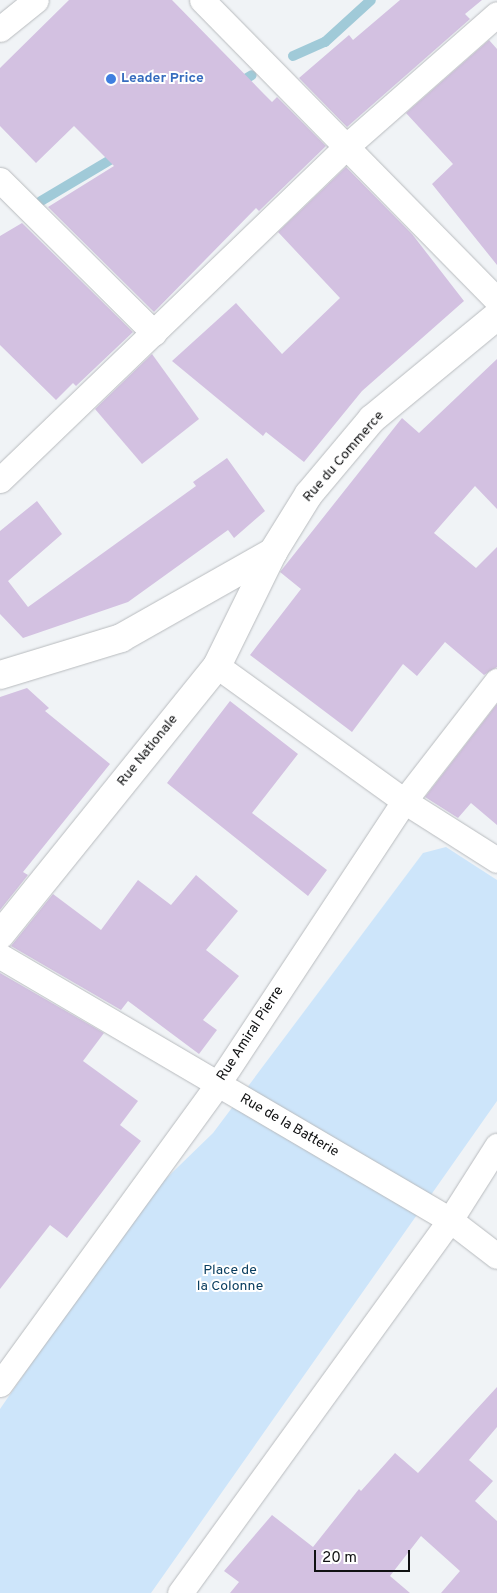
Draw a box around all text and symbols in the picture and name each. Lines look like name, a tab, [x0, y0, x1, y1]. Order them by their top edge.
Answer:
place label: Leader Price	[121, 71, 204, 87]
marker: Leader Price	[105, 73, 117, 85]
street label: Rue du Commerce	[300, 408, 388, 506]
street label: Rue Nationale	[114, 712, 182, 790]
street label: Rue Amiral Pierre	[214, 983, 288, 1085]
street label: Rue de la Batterie	[236, 1091, 342, 1161]
park label: Place de la Colonne	[197, 1263, 263, 1295]
scale bar	[317, 1540, 413, 1572]
text: 20 m	[322, 1549, 357, 1568]

